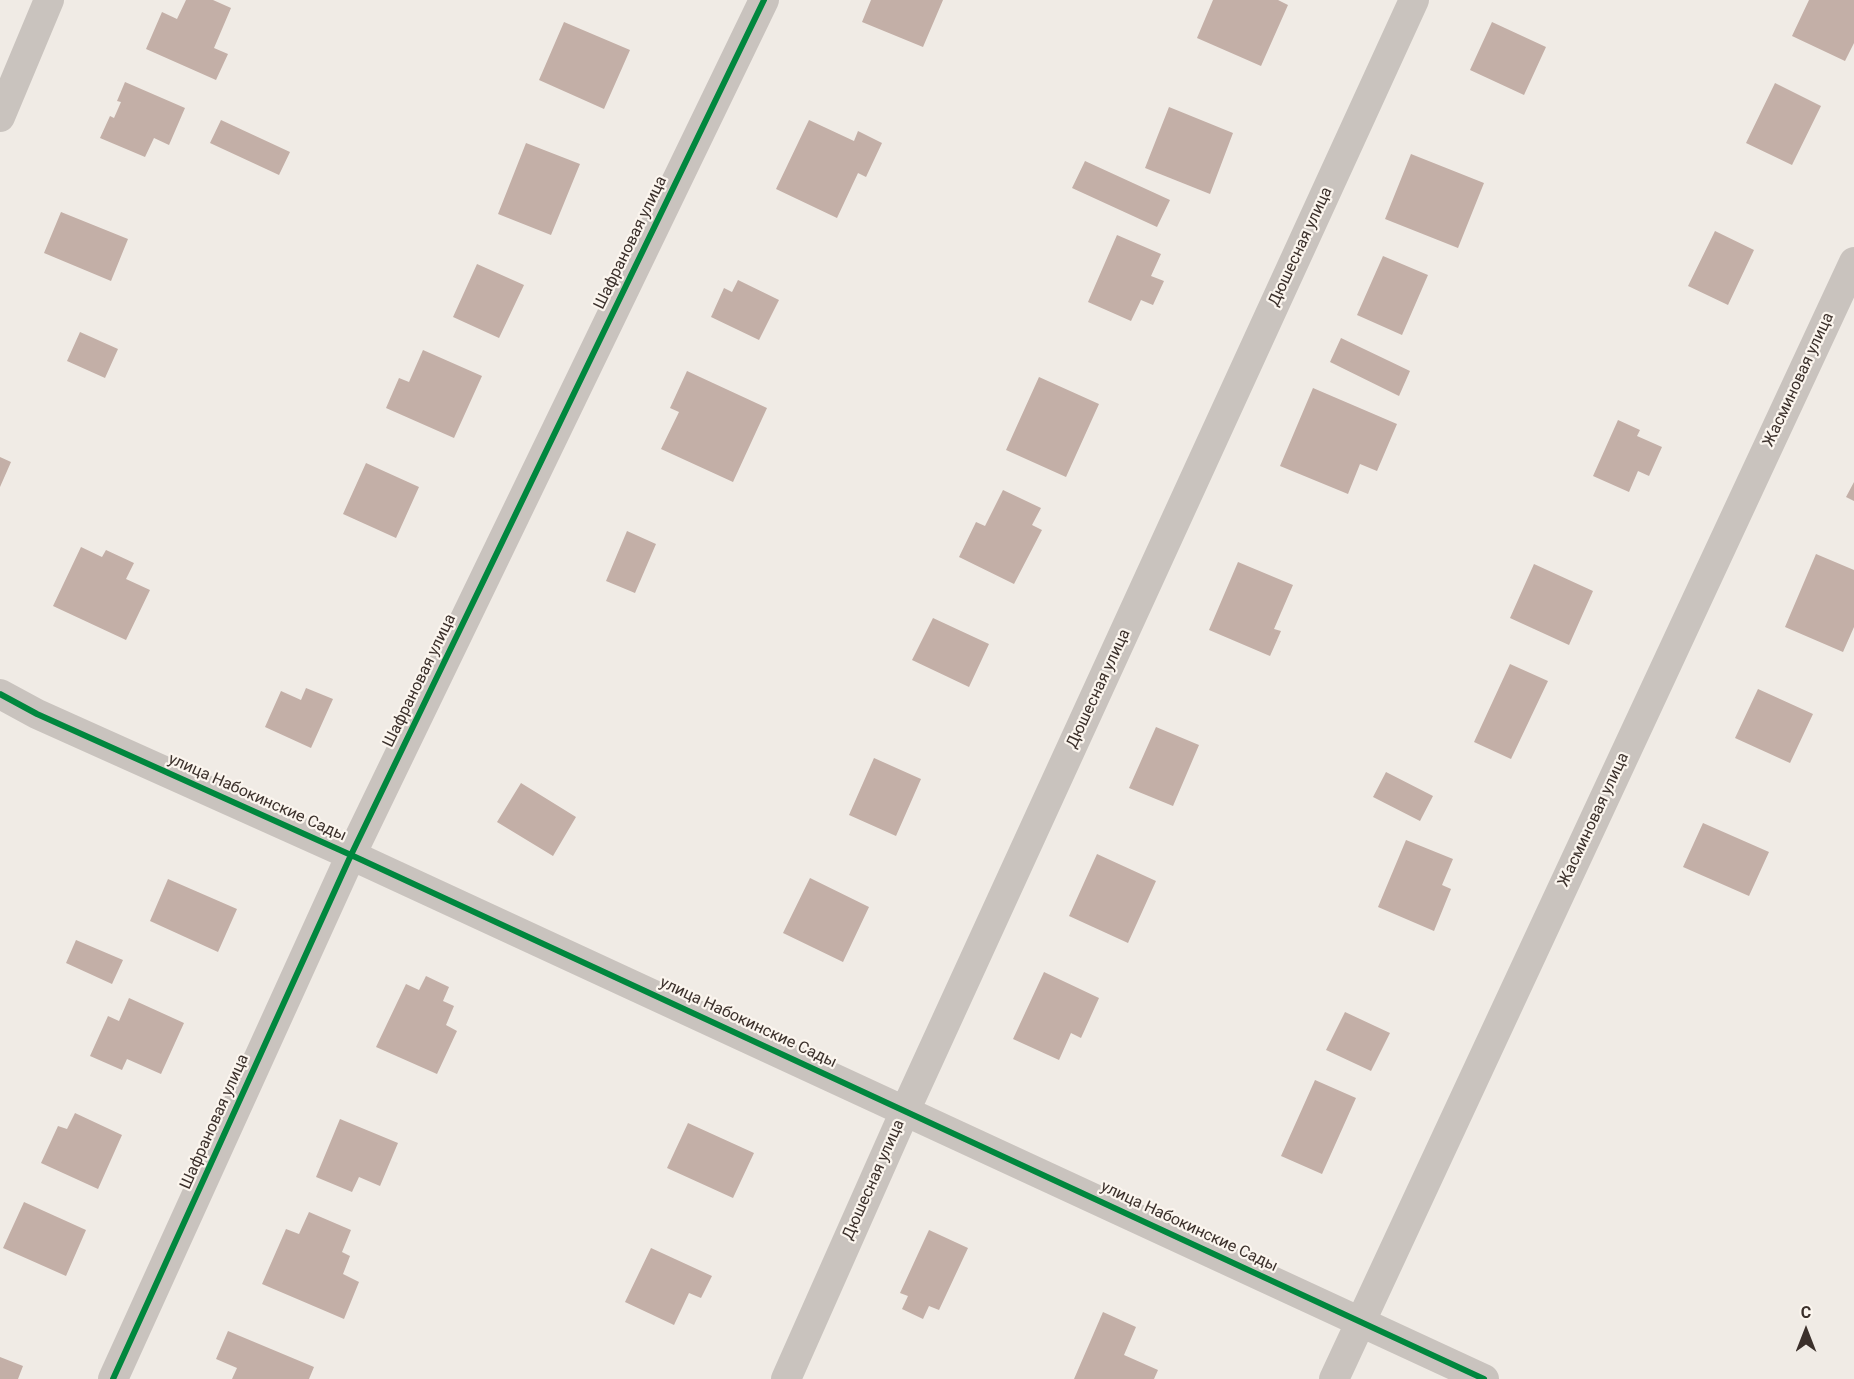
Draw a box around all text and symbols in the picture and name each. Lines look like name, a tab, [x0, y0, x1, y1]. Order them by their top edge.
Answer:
street label: Шафрановая улица	[590, 173, 672, 313]
street label: Дюшесная улица	[1265, 184, 1337, 310]
street label: Жасминовая улица	[1760, 310, 1838, 450]
street label: Шафрановая улица	[379, 611, 461, 751]
street label: Дюшесная улица	[1063, 626, 1135, 752]
street label: улица Набокинские Сады	[165, 750, 349, 846]
street label: Жасминовая улица	[1555, 750, 1633, 890]
street label: улица Набокинские Сады	[656, 974, 840, 1072]
street label: Шафрановая улица	[177, 1051, 253, 1193]
street label: Дюшесная улица	[839, 1117, 909, 1243]
street label: улица Набокинские Сады	[1097, 1178, 1281, 1276]
north arrow	[1776, 1301, 1836, 1361]
text: С	[1801, 1303, 1811, 1322]

